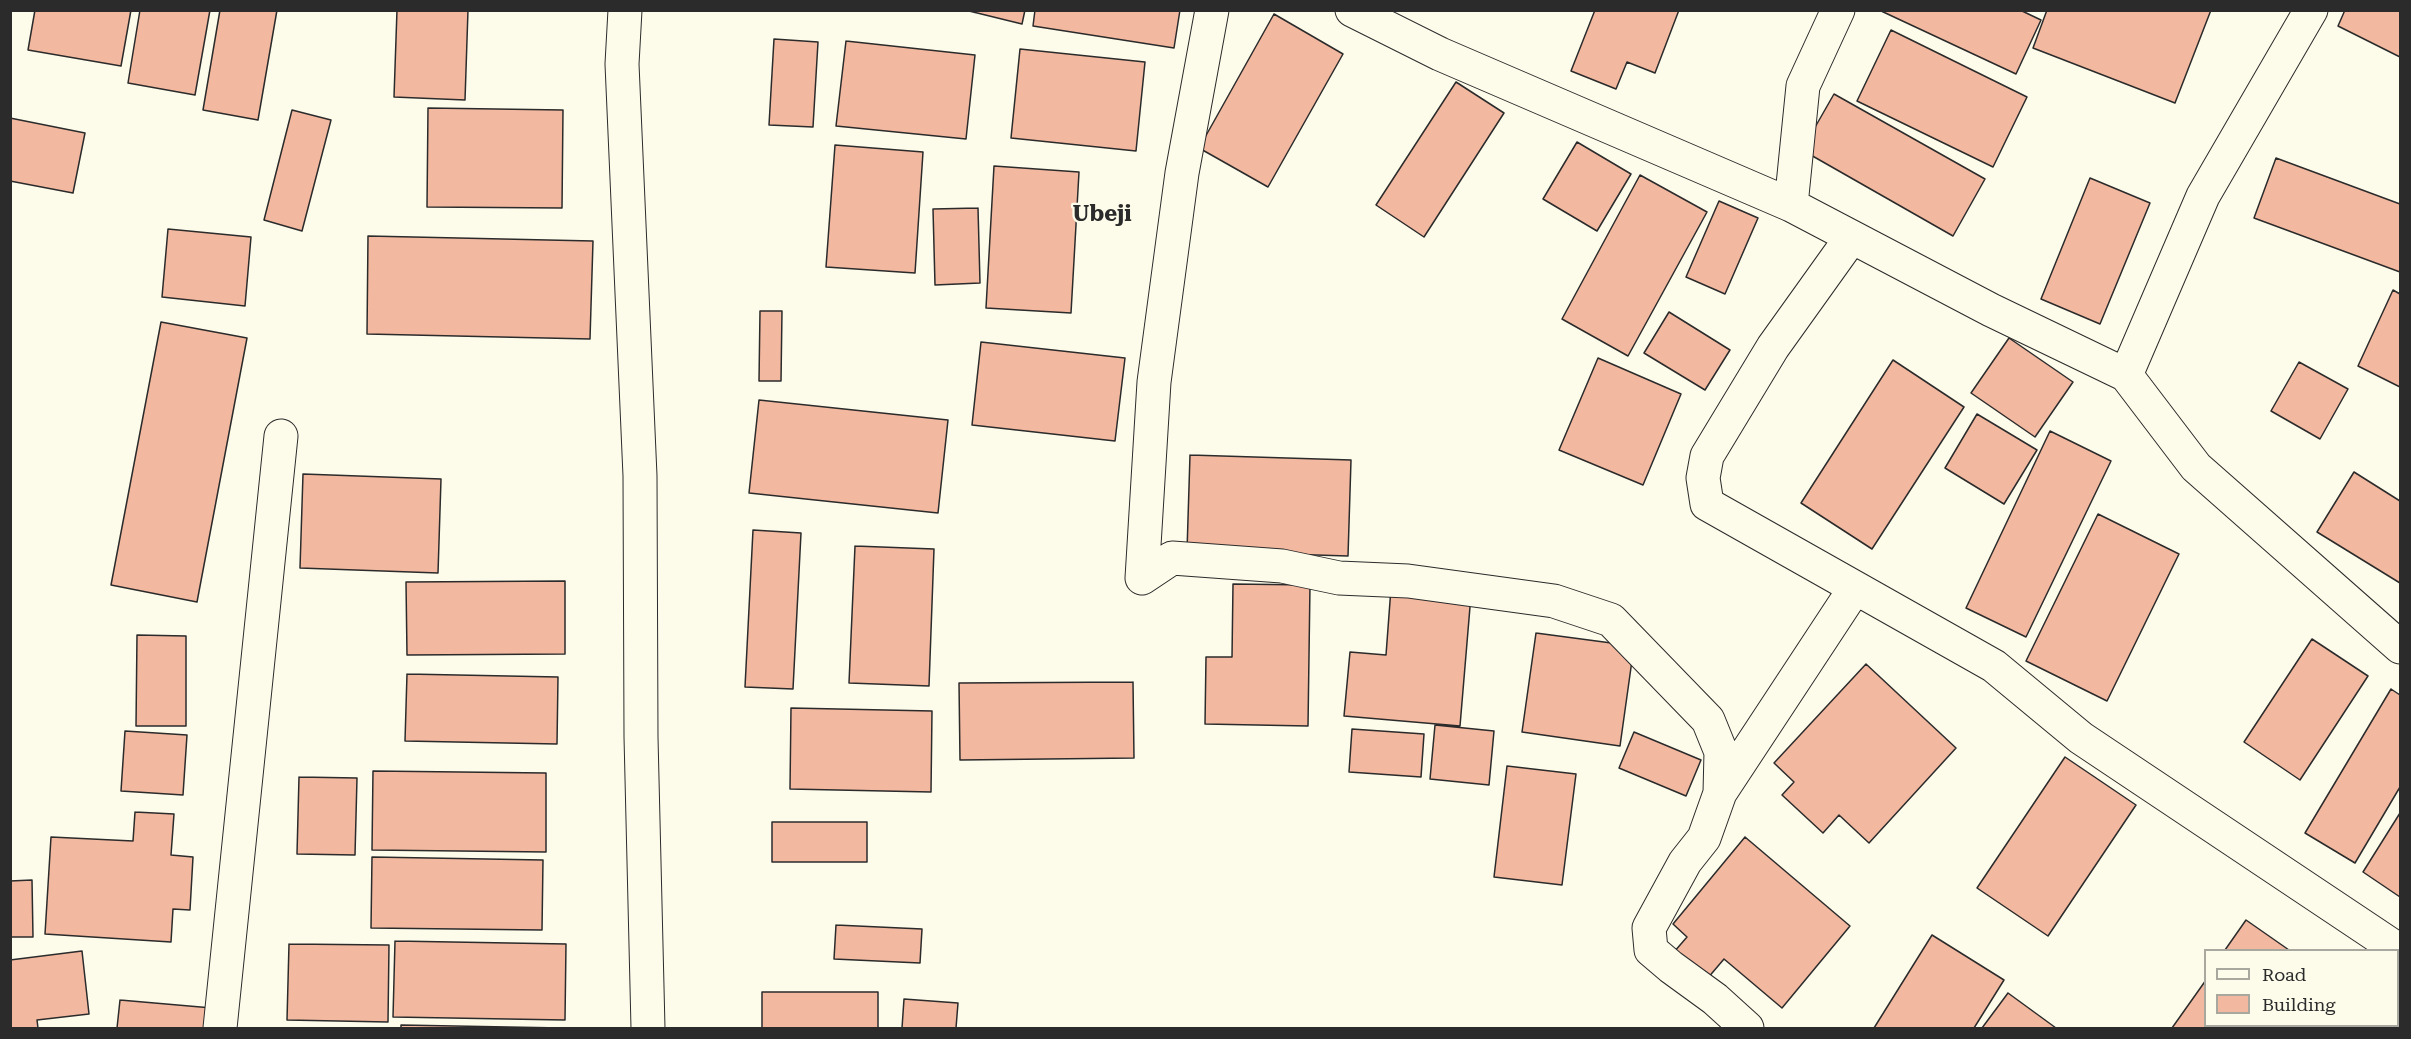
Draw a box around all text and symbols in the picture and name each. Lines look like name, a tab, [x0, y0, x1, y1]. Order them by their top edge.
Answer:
district label: Ubeji	[1073, 202, 1131, 228]
legend	[2204, 949, 2399, 1027]
text: Road	[2262, 964, 2306, 985]
text: Building	[2262, 994, 2336, 1015]

